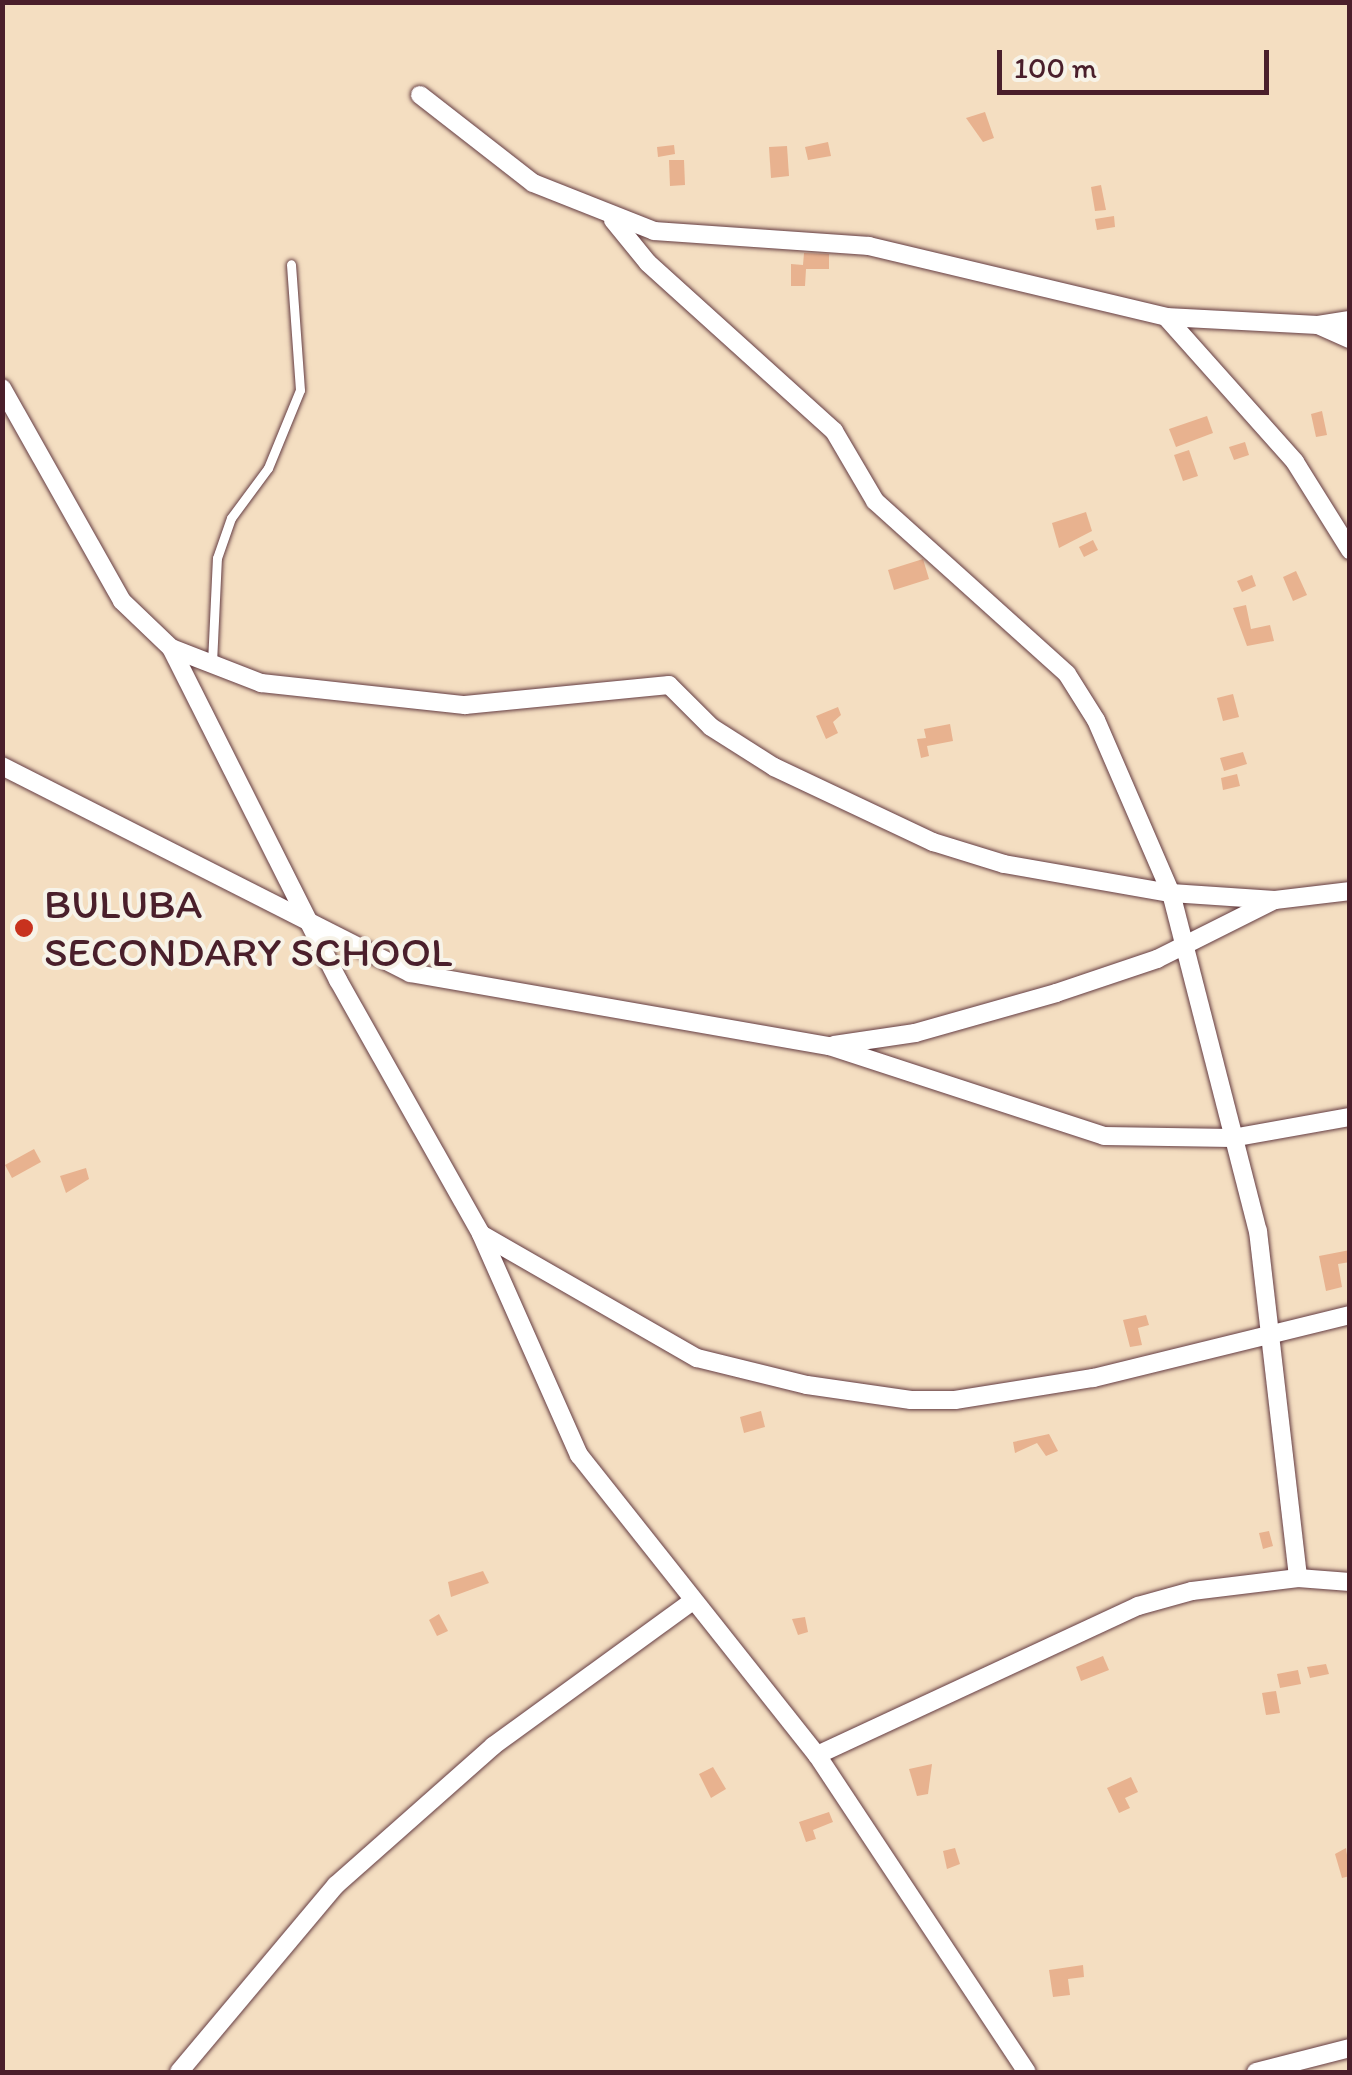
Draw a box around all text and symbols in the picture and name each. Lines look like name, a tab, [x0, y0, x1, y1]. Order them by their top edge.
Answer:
scale bar	[1002, 30, 1274, 92]
text: 100 m	[1014, 49, 1097, 86]
place label: BULUBA SECONDARY SCHOOL	[44, 879, 452, 978]
marker: BULUBA SECONDARY SCHOOL	[13, 917, 35, 939]

